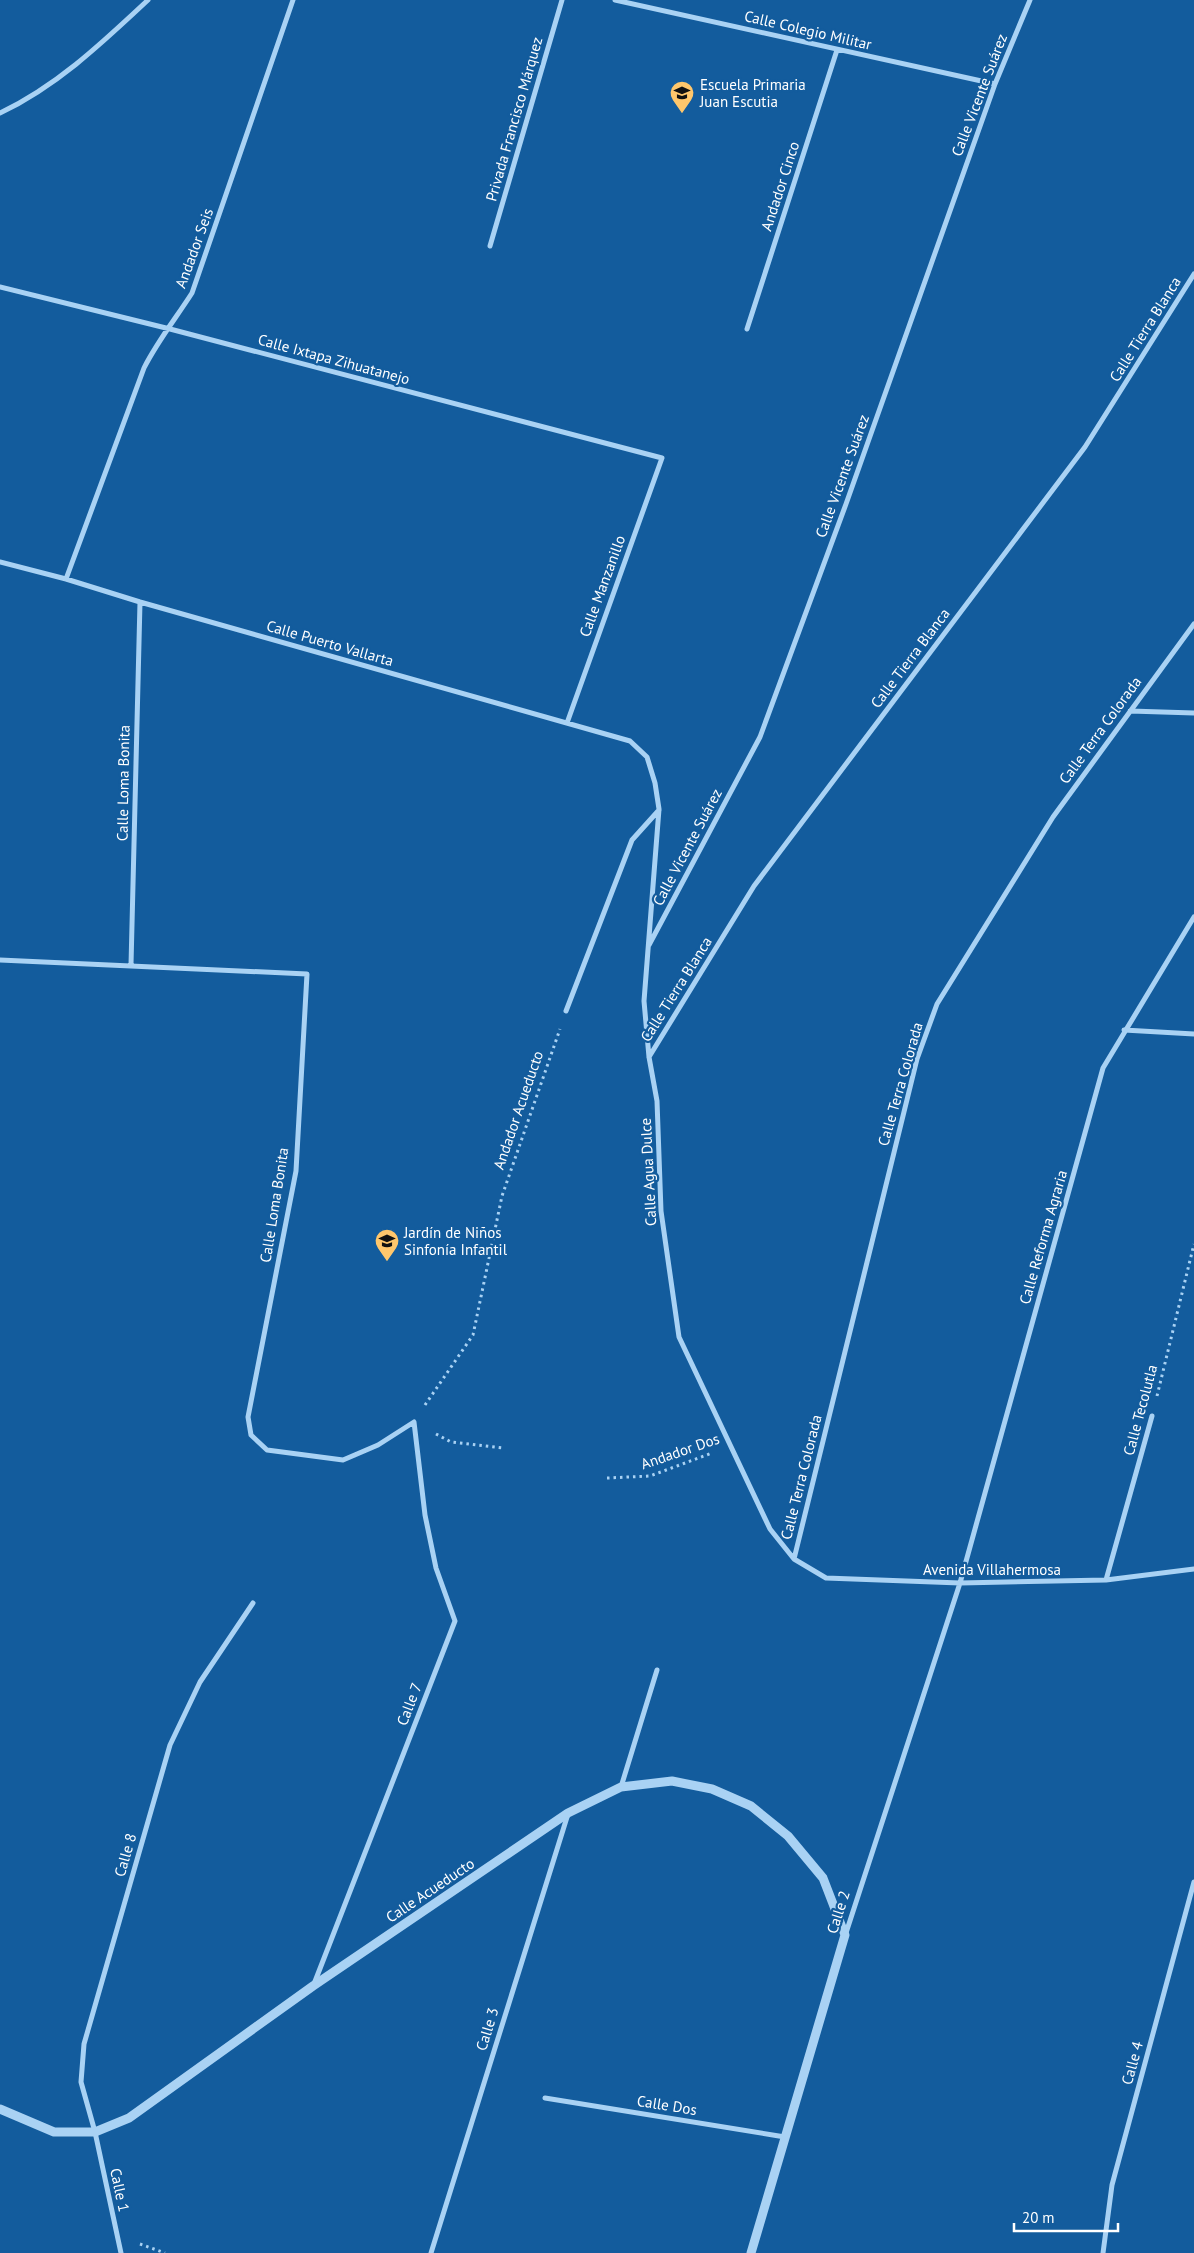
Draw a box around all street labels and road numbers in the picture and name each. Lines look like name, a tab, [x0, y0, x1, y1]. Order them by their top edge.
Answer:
street label: Calle Colegio Militar	[742, 6, 874, 54]
street label: Calle Vicente Suárez	[947, 31, 1011, 159]
street label: Privada Francisco Márquez	[481, 35, 547, 203]
street label: Andador Cinco	[757, 139, 803, 233]
street label: Andador Seis	[171, 205, 217, 291]
street label: Calle Tierra Blanca	[1105, 273, 1185, 385]
street label: Calle Ixtapa Zihuatanejo	[256, 330, 412, 388]
street label: Calle Vicente Suárez	[811, 412, 873, 540]
street label: Calle Manzanillo	[575, 533, 629, 639]
street label: Calle Tierra Blanca	[866, 604, 954, 712]
street label: Calle Puerto Vallarta	[264, 616, 396, 670]
street label: Calle Terra Colorada	[1055, 673, 1145, 787]
street label: Calle Loma Bonita	[112, 725, 134, 841]
street label: Calle Vicente Suárez	[648, 785, 726, 909]
street label: Calle Tierra Blanca	[636, 933, 716, 1045]
street label: Calle Terra Colorada	[873, 1020, 927, 1148]
street label: Andador Acueducto	[489, 1048, 547, 1172]
street label: Calle Agua Dulce	[636, 1118, 660, 1226]
street label: Calle Loma Bonita	[256, 1146, 292, 1264]
street label: Calle Reforma Agraria	[1015, 1168, 1071, 1306]
street label: Calle Tecolutla	[1119, 1362, 1161, 1458]
street label: Calle Terra Colorada	[776, 1413, 826, 1541]
street label: Andador Dos	[638, 1429, 722, 1473]
street label: Avenida Villahermosa	[923, 1560, 1061, 1579]
street label: Calle 7	[392, 1680, 426, 1728]
street label: Calle 8	[110, 1831, 140, 1879]
street label: Calle Acueducto	[382, 1853, 478, 1927]
street label: Calle 2	[822, 1888, 854, 1936]
street label: Calle 3	[471, 2005, 503, 2053]
street label: Calle 4	[1117, 2039, 1147, 2087]
street label: Calle Dos	[636, 2091, 698, 2119]
street label: Calle 1	[106, 2166, 134, 2214]

